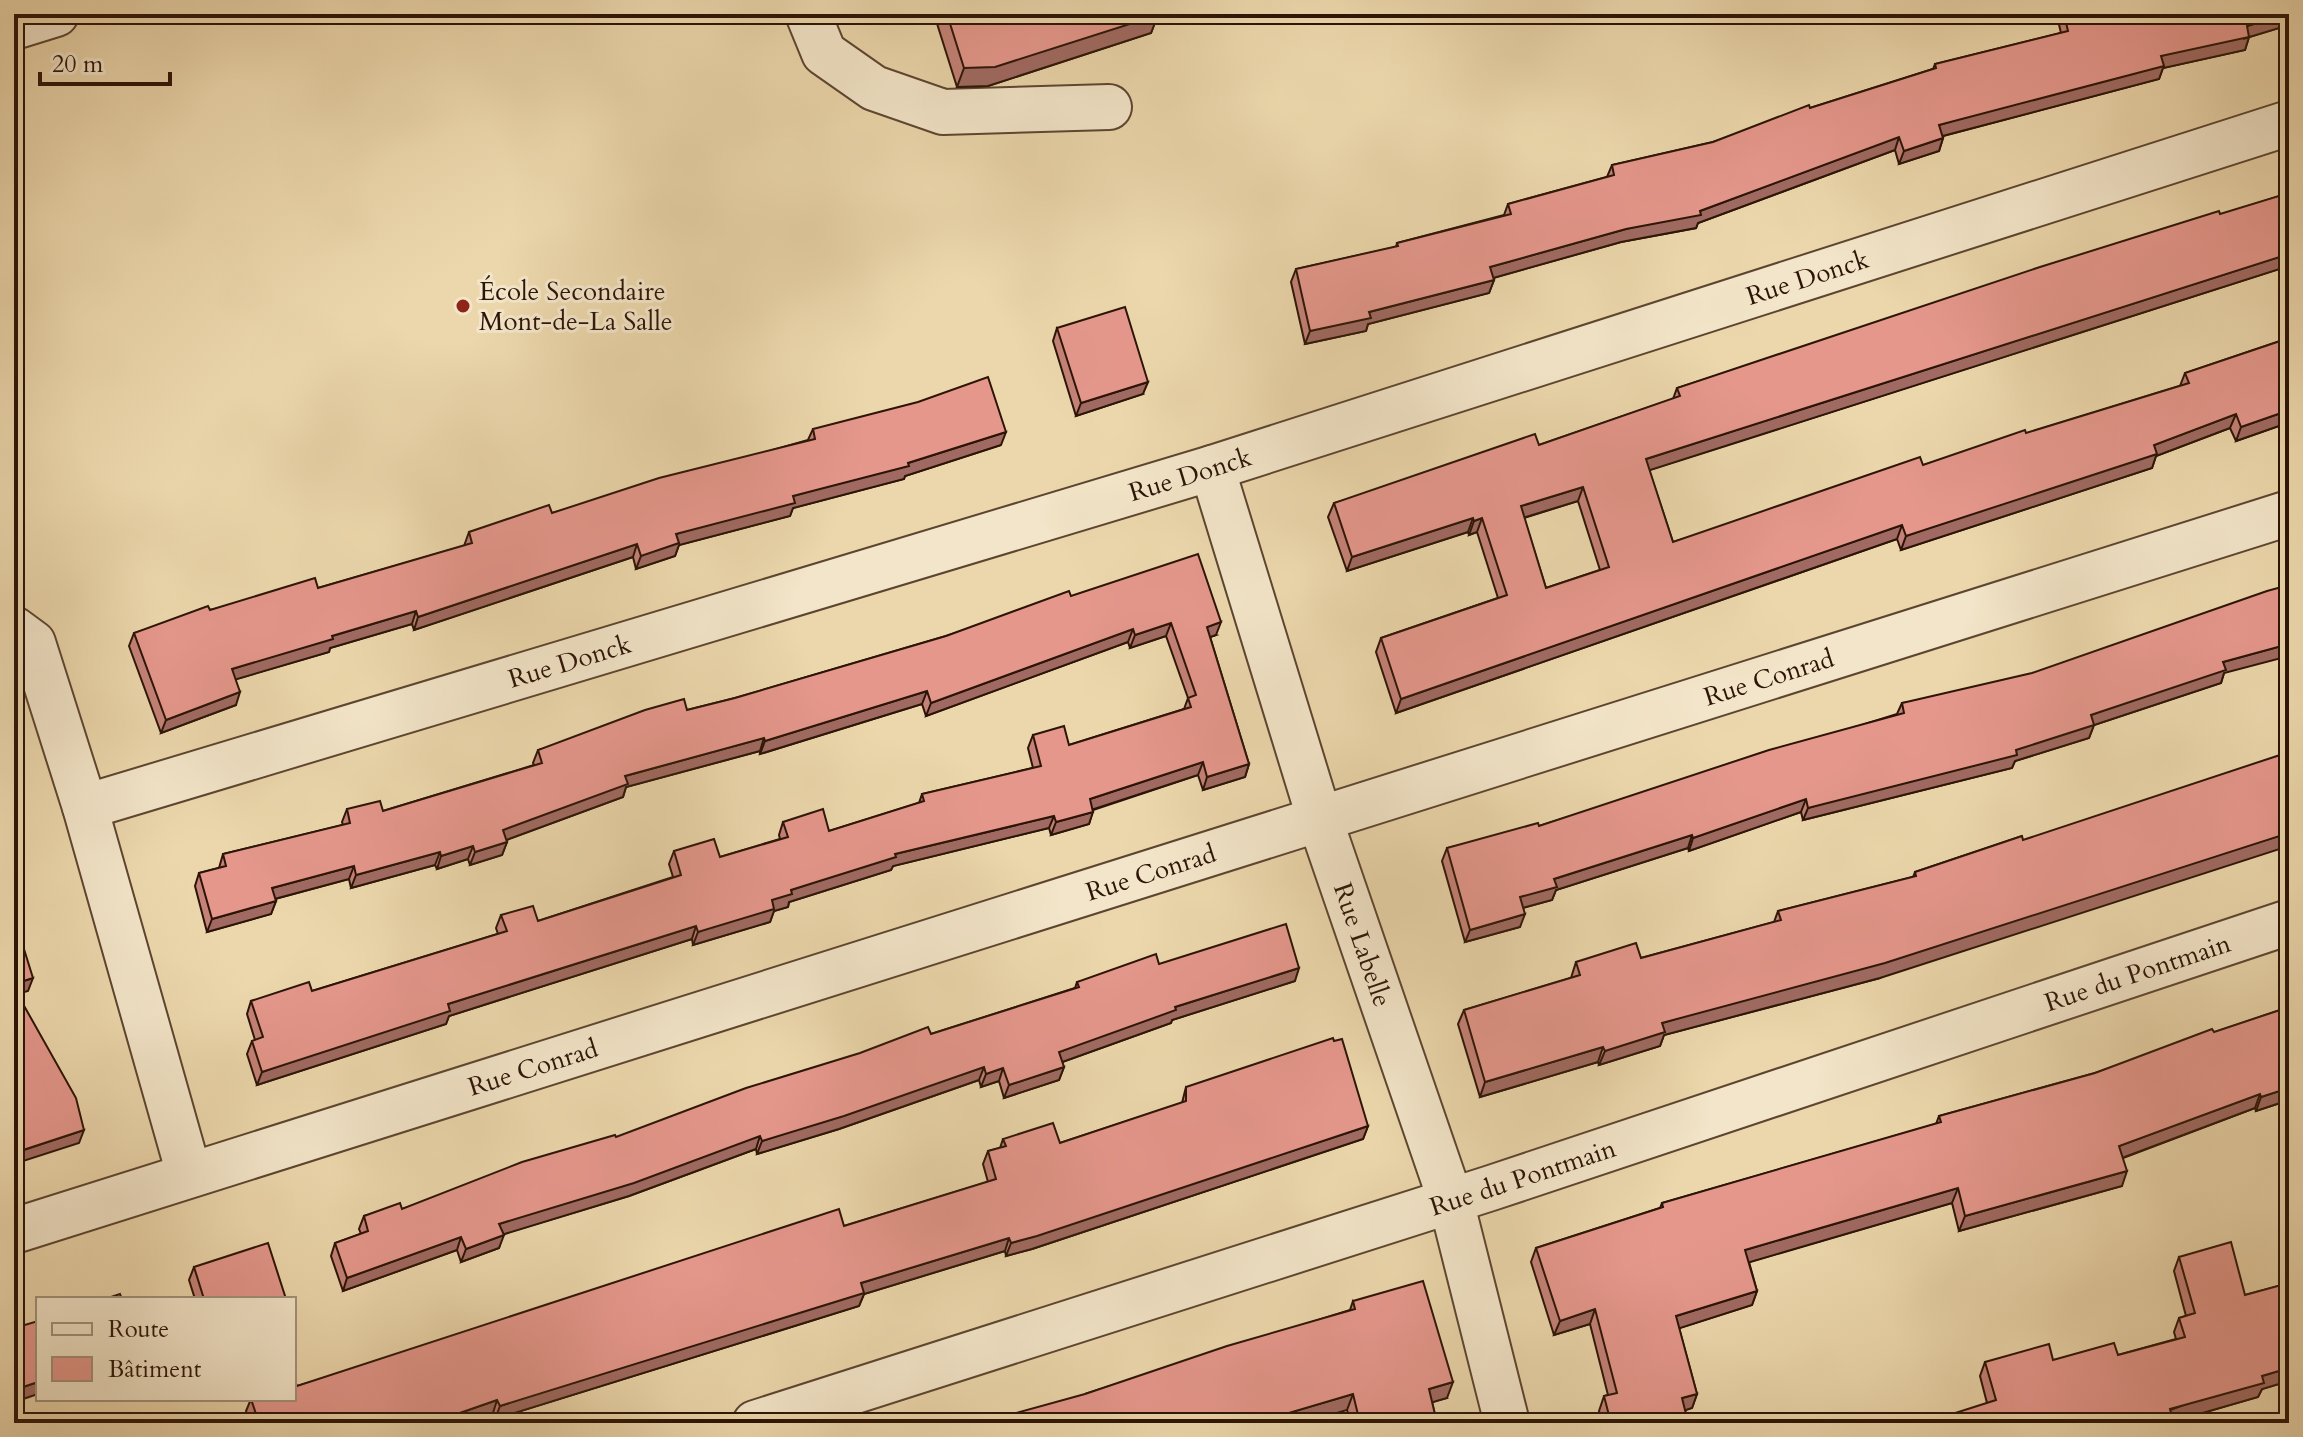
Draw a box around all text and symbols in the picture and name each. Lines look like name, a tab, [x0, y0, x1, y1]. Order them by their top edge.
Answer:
scale bar	[40, 36, 170, 86]
text: 20 m	[52, 48, 104, 81]
street label: Rue Donck	[1742, 241, 1873, 313]
place label: École Secondaire Mont-de-La Salle	[479, 274, 673, 339]
marker: École Secondaire Mont-de-La Salle	[454, 297, 472, 315]
street label: Rue Donck	[1124, 439, 1256, 510]
street label: Rue Donck	[504, 626, 635, 696]
street label: Rue Conrad	[1699, 640, 1838, 714]
street label: Rue Conrad	[1081, 835, 1220, 909]
street label: Rue Labelle	[1325, 878, 1400, 1011]
street label: Rue du Pontmain	[2040, 925, 2235, 1020]
street label: Rue Conrad	[463, 1030, 602, 1104]
street label: Rue du Pontmain	[1425, 1130, 1620, 1224]
legend	[36, 1297, 296, 1401]
text: Route	[108, 1313, 169, 1346]
text: Bâtiment	[108, 1353, 202, 1386]

